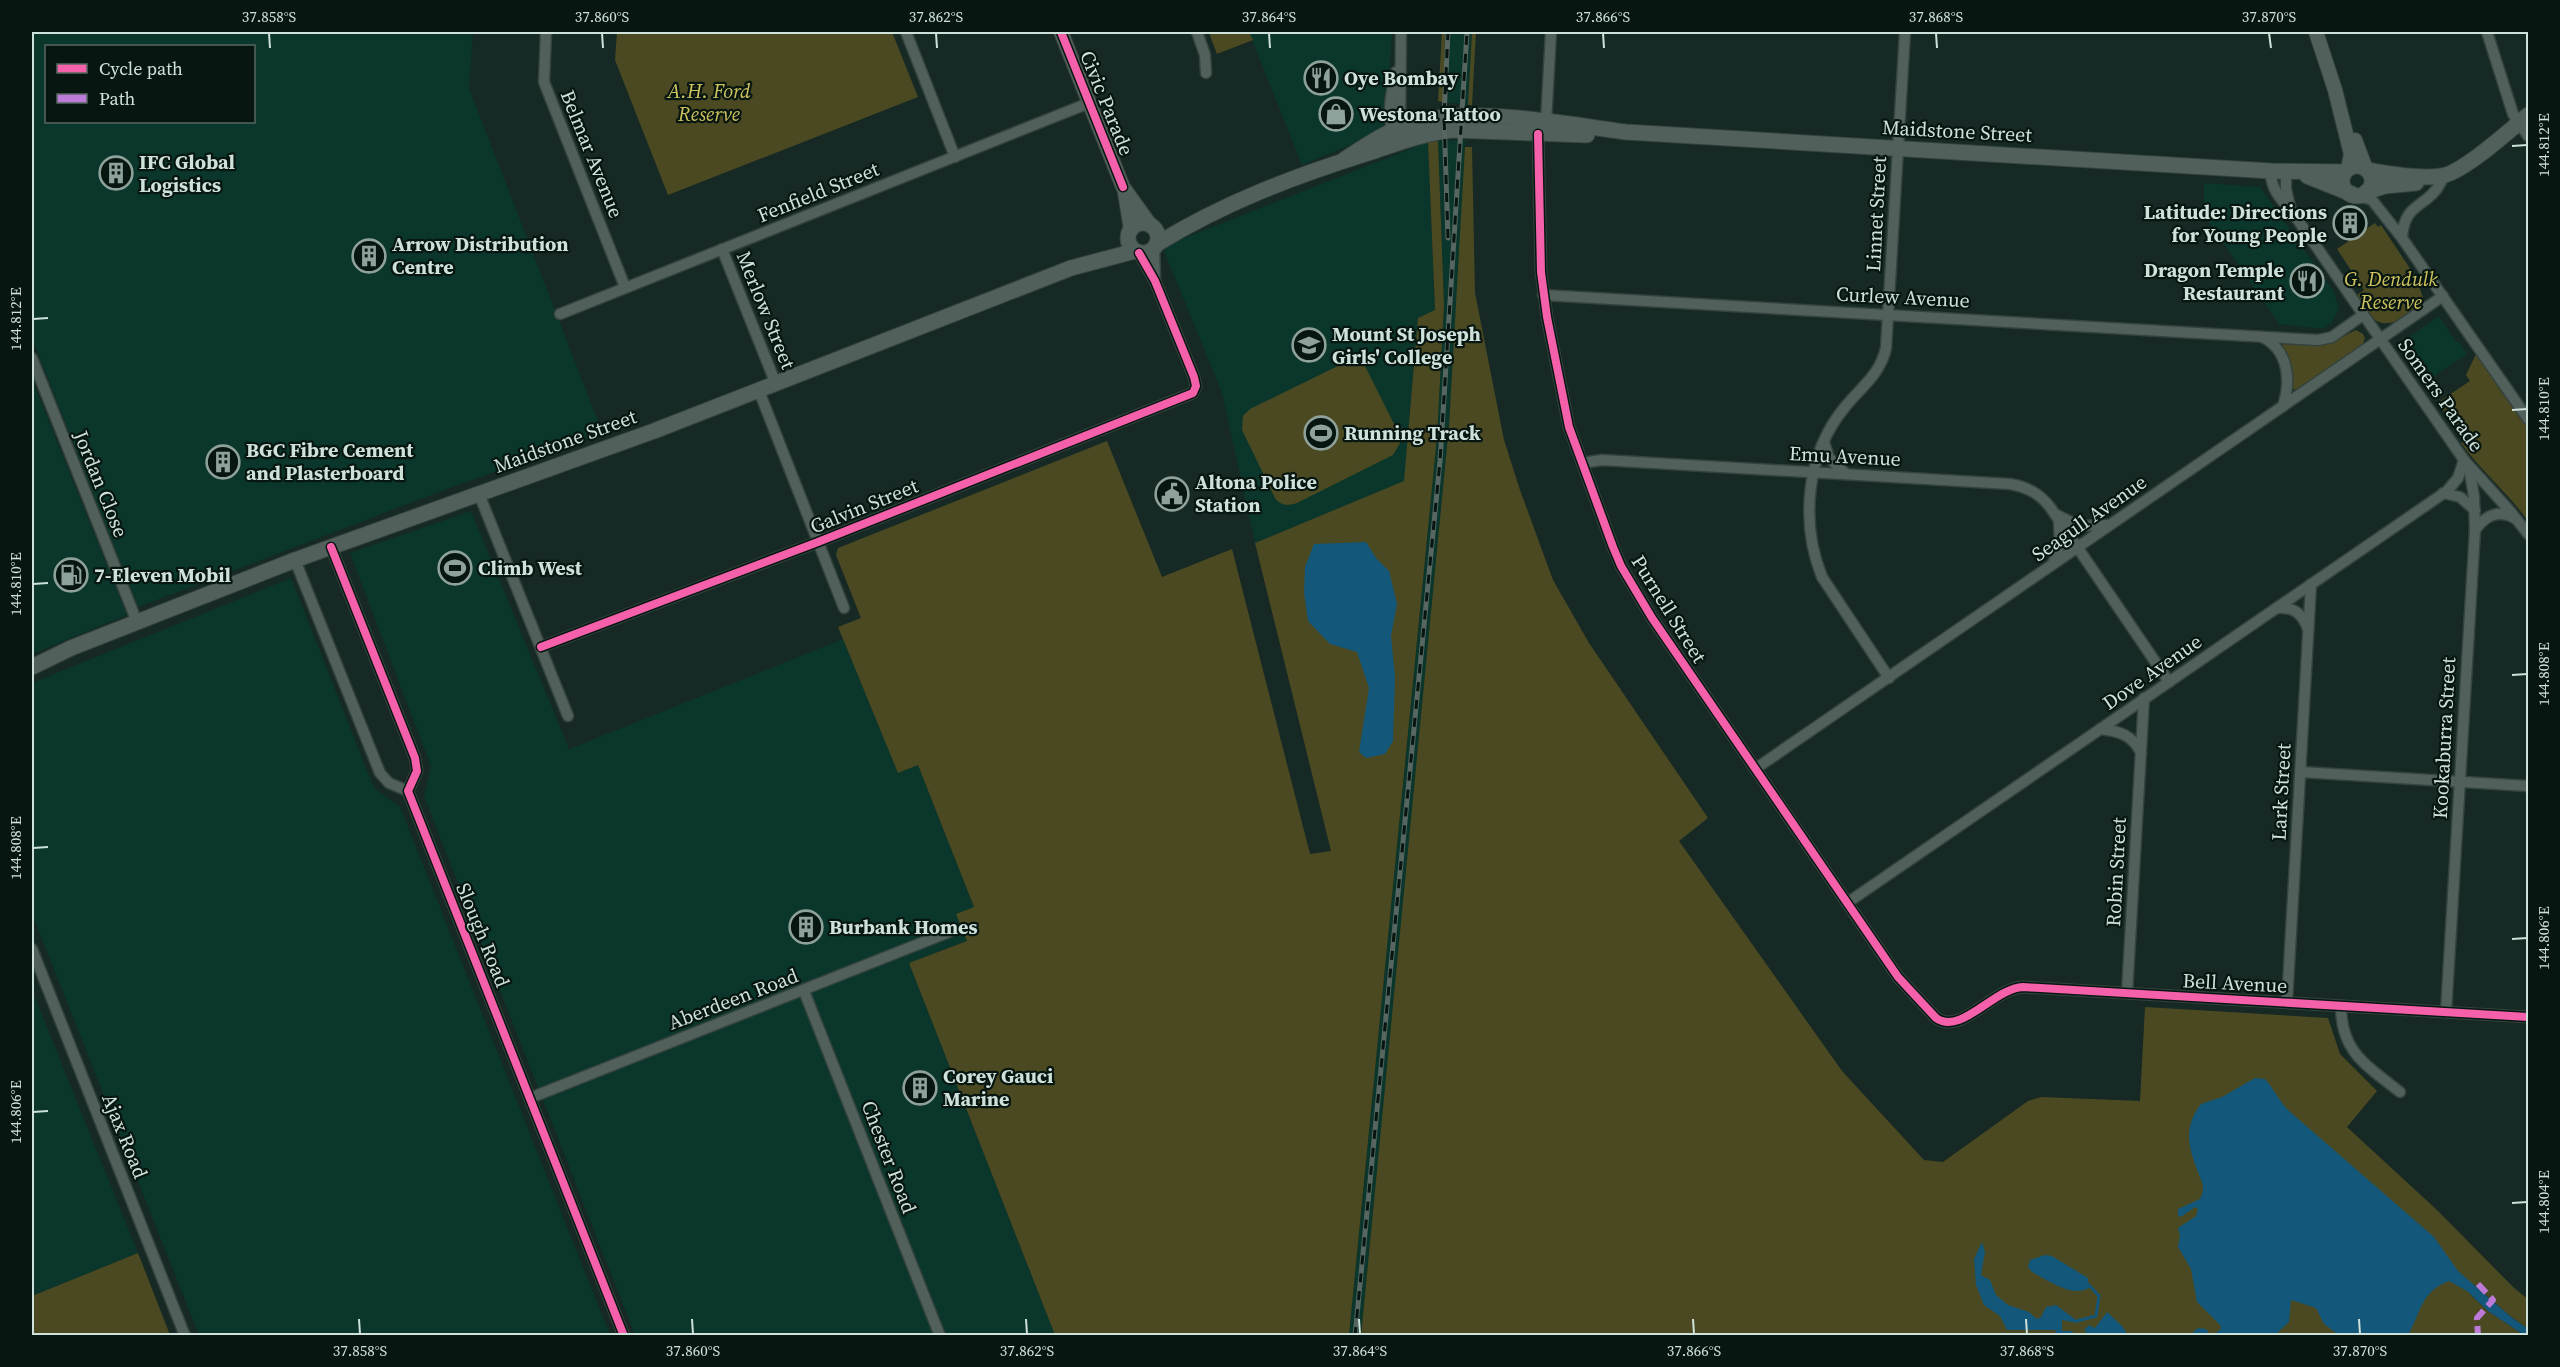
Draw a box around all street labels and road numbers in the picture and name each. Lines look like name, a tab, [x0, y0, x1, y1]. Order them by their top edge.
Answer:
street label: Civic Parade	[1073, 46, 1141, 160]
street label: Belmar Avenue	[554, 86, 630, 222]
street label: Maidstone Street	[1881, 113, 2033, 149]
street label: Fenfield Street	[753, 155, 883, 229]
street label: Linnet Street	[1859, 155, 1893, 272]
street label: Merlow Street	[730, 247, 803, 373]
street label: Curlew Avenue	[1835, 280, 1971, 314]
street label: Somers Parade	[2391, 333, 2491, 457]
street label: Maidstone Street	[490, 402, 641, 480]
street label: Jordan Close	[67, 426, 135, 542]
street label: Emu Avenue	[1788, 439, 1902, 473]
street label: Seagull Avenue	[2026, 468, 2152, 568]
street label: Galvin Street	[806, 471, 923, 540]
street label: Purnell Street	[1625, 550, 1714, 669]
street label: Dove Avenue	[2097, 627, 2207, 717]
street label: Kookaburra Street	[2426, 656, 2462, 820]
street label: Lark Street	[2264, 742, 2298, 841]
street label: Robin Street	[2099, 816, 2133, 927]
street label: Slough Road	[449, 879, 517, 992]
street label: Aberdeen Road	[664, 961, 803, 1037]
street label: Bell Avenue	[2182, 966, 2288, 1000]
street label: Ajax Road	[95, 1089, 155, 1183]
street label: Chester Road	[855, 1097, 924, 1218]

